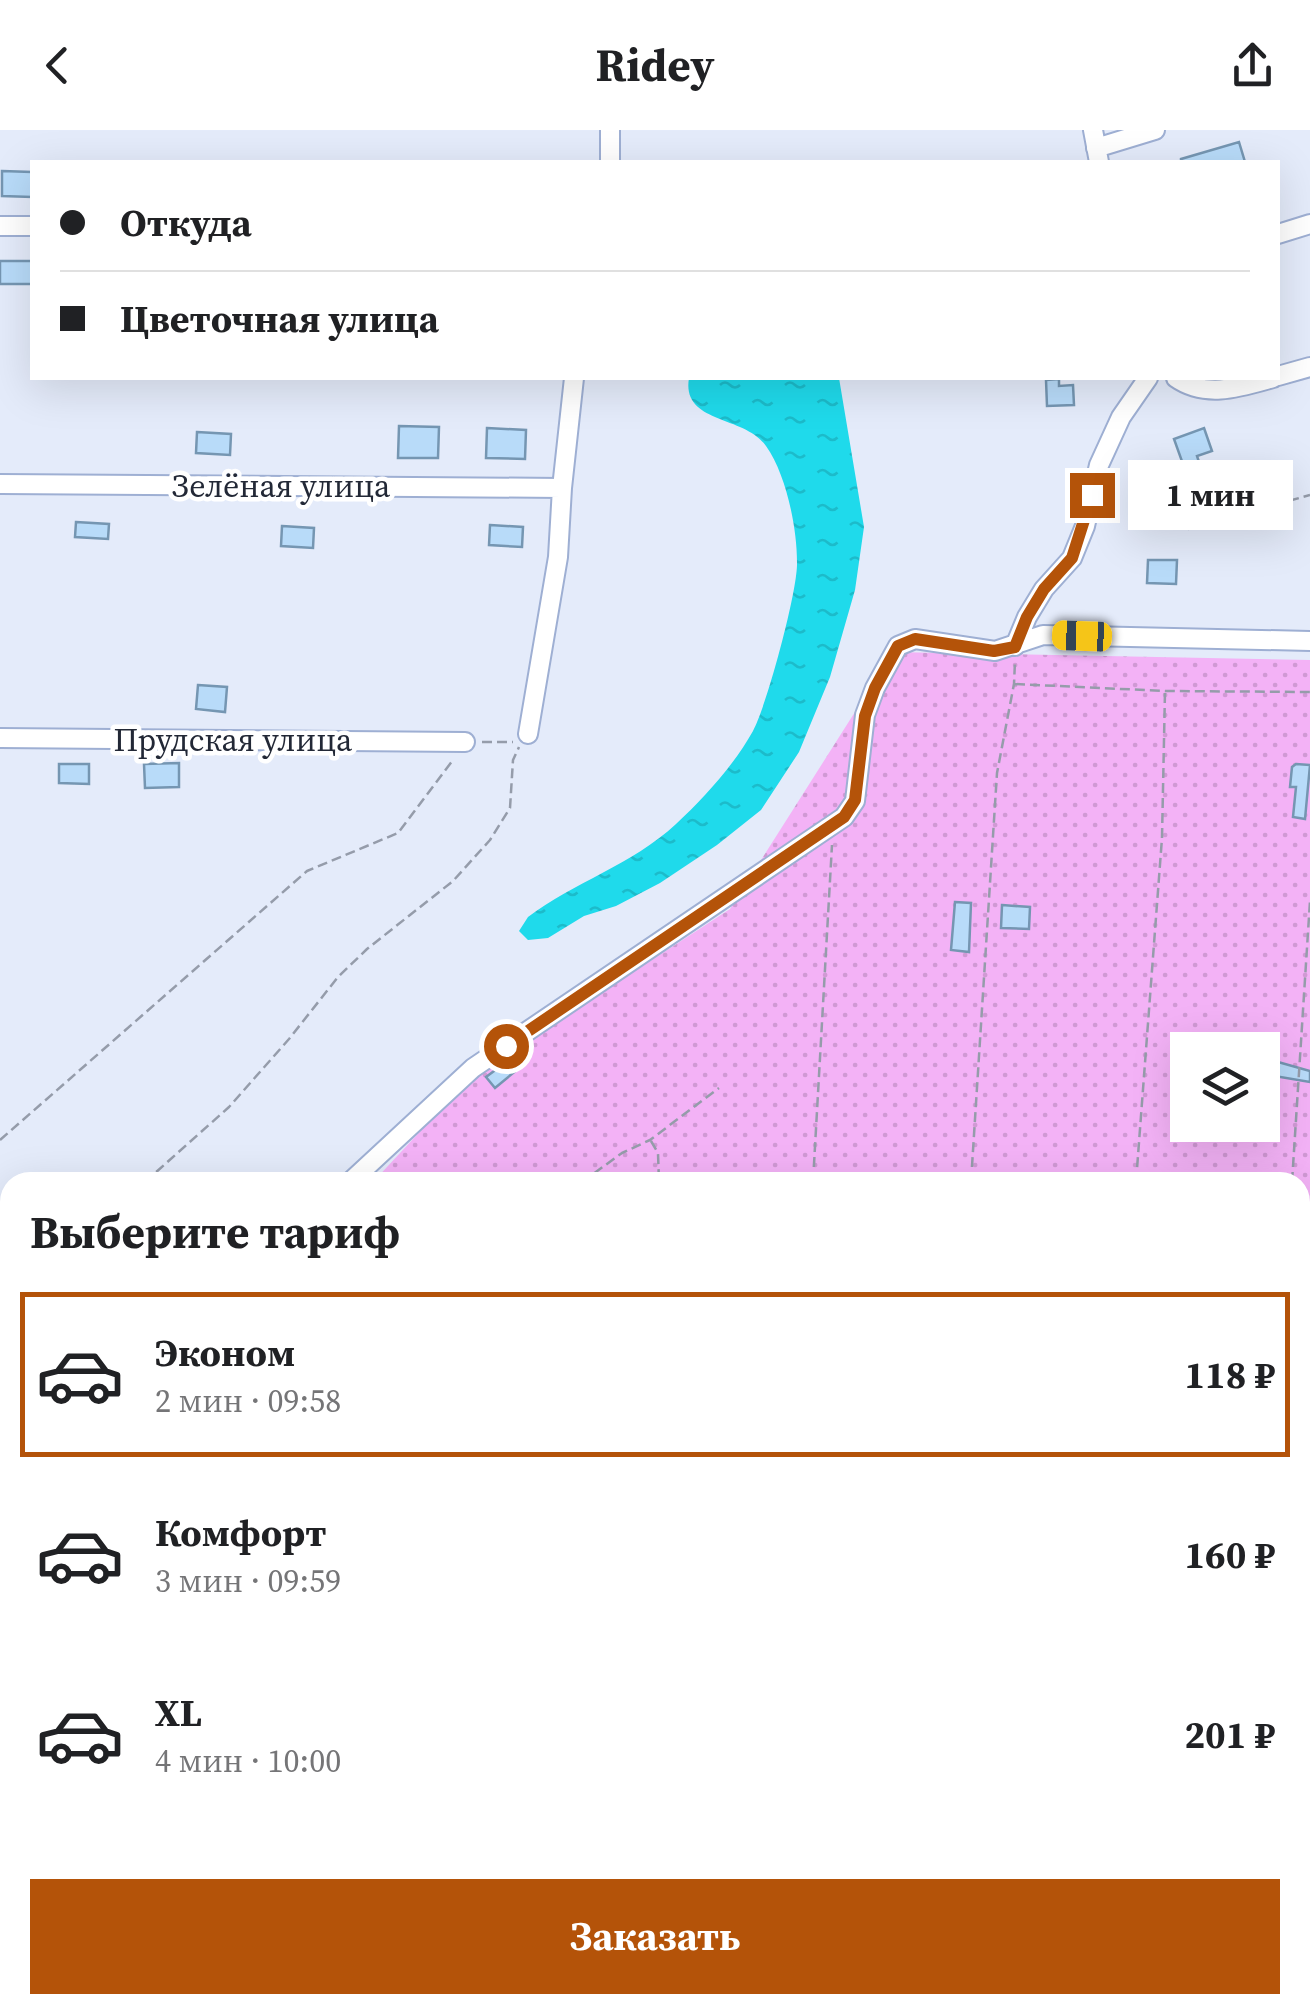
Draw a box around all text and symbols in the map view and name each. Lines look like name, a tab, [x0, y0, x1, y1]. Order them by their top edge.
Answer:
text: Ridey	[596, 34, 714, 96]
icon: back	[30, 38, 85, 93]
icon: share	[1225, 38, 1280, 93]
text: Откуда	[120, 197, 252, 249]
text: Цветочная улица	[120, 293, 439, 345]
callout: 1 мин	[1127, 460, 1292, 530]
street label: Зелёная улица	[172, 464, 391, 508]
route end	[1070, 473, 1115, 518]
text: 1 мин	[1166, 473, 1255, 517]
car	[1051, 620, 1113, 652]
street label: Прудская улица	[114, 718, 353, 762]
route start	[484, 1024, 529, 1069]
map controls	[1170, 1032, 1280, 1142]
button: layers	[1170, 1032, 1280, 1142]
text: Выберите тариф	[30, 1201, 400, 1263]
text: Эконом	[155, 1327, 295, 1379]
icon: car	[35, 1330, 125, 1420]
text: 118 ₽	[1184, 1349, 1275, 1401]
text: 2 мин · 09:58	[155, 1379, 341, 1423]
text: Комфорт	[155, 1507, 326, 1559]
icon: car	[35, 1510, 125, 1600]
text: 160 ₽	[1184, 1529, 1275, 1581]
text: 3 мин · 09:59	[155, 1559, 341, 1603]
text: XL	[155, 1687, 202, 1739]
icon: car	[35, 1690, 125, 1780]
text: 201 ₽	[1184, 1709, 1275, 1761]
text: 4 мин · 10:00	[155, 1739, 341, 1783]
button: Заказать	[30, 1879, 1280, 1994]

